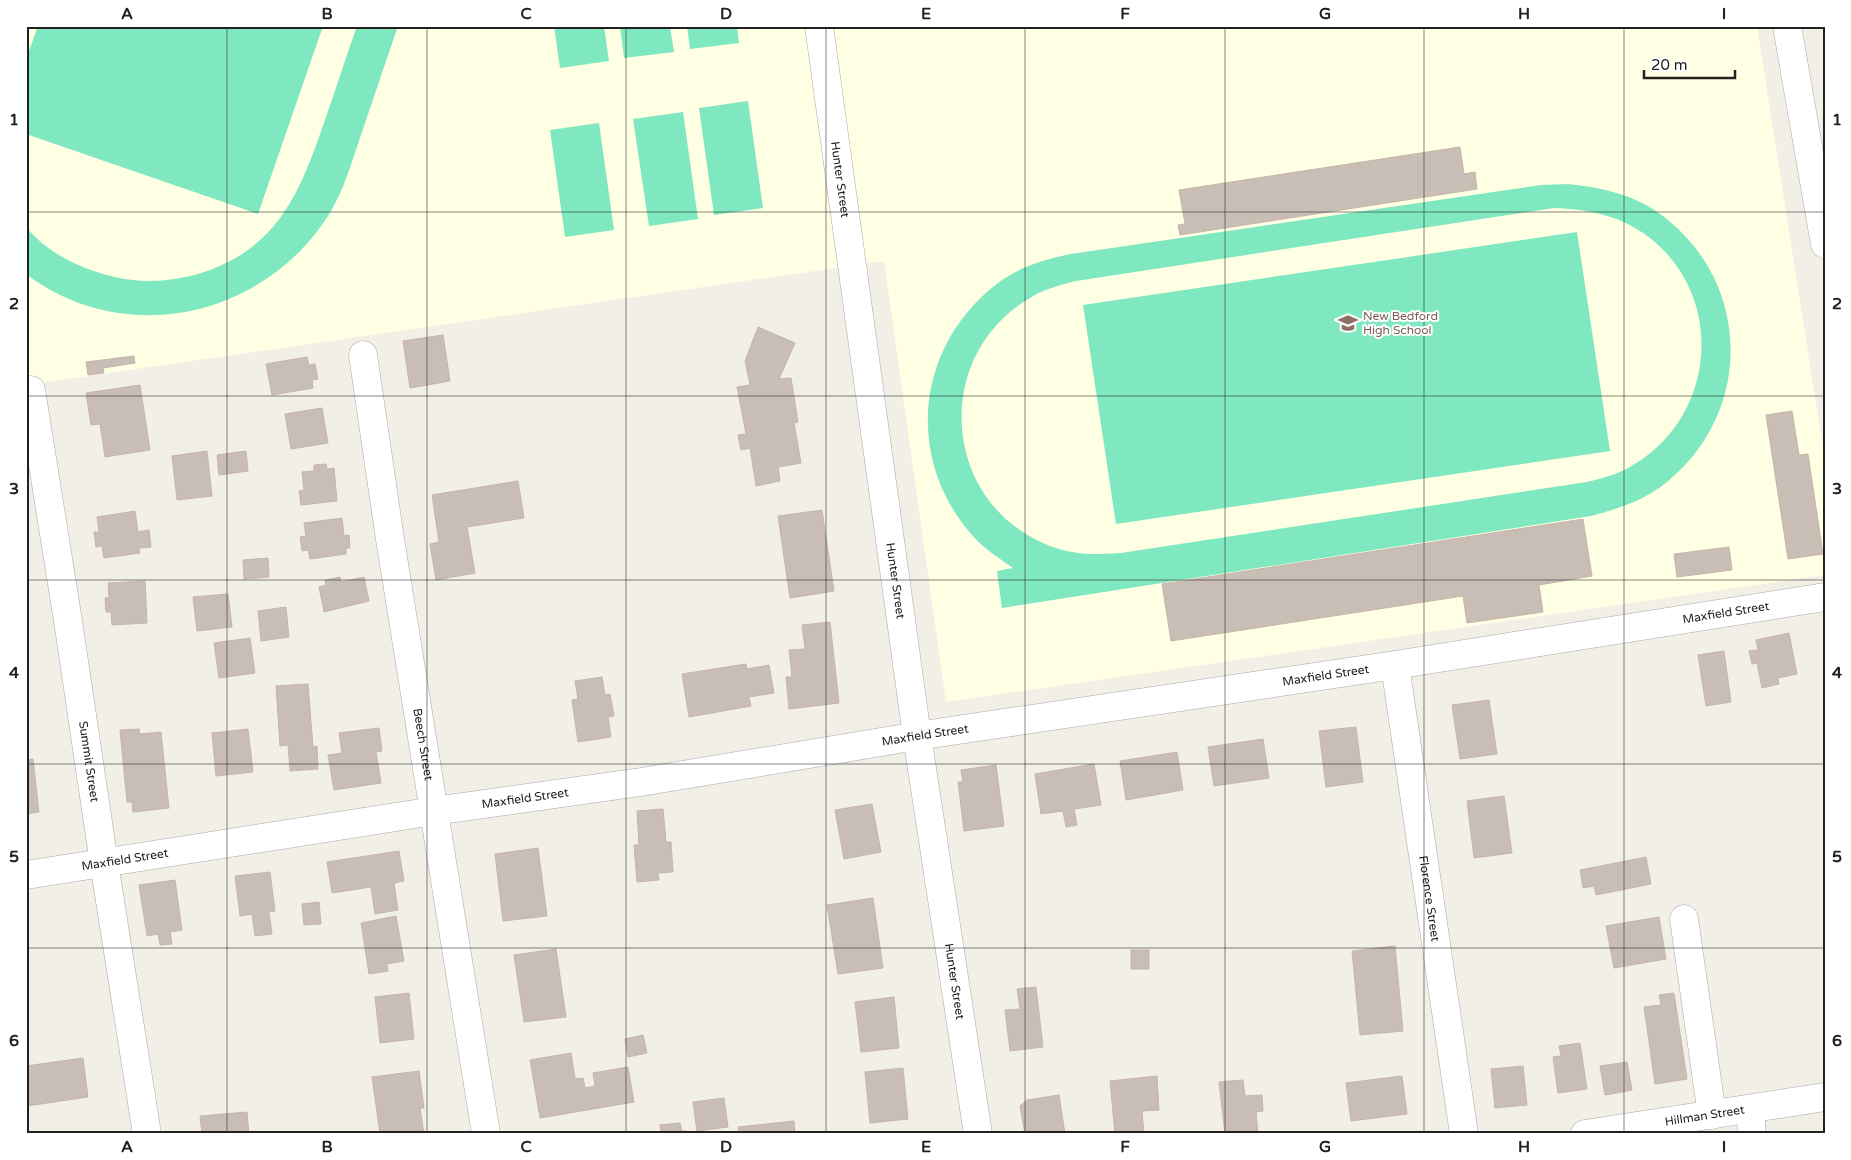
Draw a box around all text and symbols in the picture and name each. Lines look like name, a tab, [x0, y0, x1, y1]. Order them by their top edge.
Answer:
text: A	[121, 4, 133, 24]
text: B	[321, 4, 333, 24]
text: C	[520, 4, 532, 24]
text: D	[720, 4, 732, 24]
text: E	[921, 4, 931, 24]
text: F	[1120, 4, 1130, 24]
text: G	[1319, 4, 1331, 24]
text: H	[1518, 4, 1530, 24]
text: I	[1722, 4, 1726, 24]
scale bar	[1644, 48, 1735, 80]
text: 20 m	[1651, 56, 1688, 74]
text: 1	[9, 110, 19, 130]
text: 1	[1832, 110, 1842, 130]
street label: Hunter Street	[828, 141, 852, 219]
text: 2	[9, 294, 19, 314]
text: 2	[1832, 294, 1842, 314]
place label: New Bedford High School	[1363, 309, 1438, 337]
school or university icon: New Bedford High School	[1337, 312, 1359, 334]
text: 3	[9, 479, 19, 499]
text: 3	[1832, 479, 1842, 499]
street label: Hunter Street	[883, 542, 908, 620]
street label: Maxfield Street	[1681, 599, 1771, 626]
street label: Maxfield Street	[1281, 662, 1370, 689]
text: 4	[9, 663, 19, 683]
text: 4	[1832, 663, 1842, 683]
street label: Beech Street	[410, 707, 436, 782]
street label: Summit Street	[76, 720, 102, 803]
street label: Maxfield Street	[881, 721, 970, 749]
street label: Maxfield Street	[481, 785, 570, 811]
street label: Maxfield Street	[80, 846, 170, 873]
text: 5	[9, 847, 19, 867]
text: 5	[1832, 847, 1842, 867]
street label: Florence Street	[1416, 855, 1443, 943]
street label: Hunter Street	[942, 942, 967, 1021]
text: 6	[9, 1031, 19, 1051]
text: 6	[1832, 1031, 1842, 1051]
street label: Hillman Street	[1664, 1102, 1746, 1129]
text: A	[121, 1137, 133, 1157]
text: B	[321, 1137, 333, 1157]
text: C	[520, 1137, 532, 1157]
text: D	[720, 1137, 732, 1157]
text: E	[921, 1137, 931, 1157]
text: F	[1120, 1137, 1130, 1157]
text: G	[1319, 1137, 1331, 1157]
text: H	[1518, 1137, 1530, 1157]
text: I	[1722, 1137, 1726, 1157]

